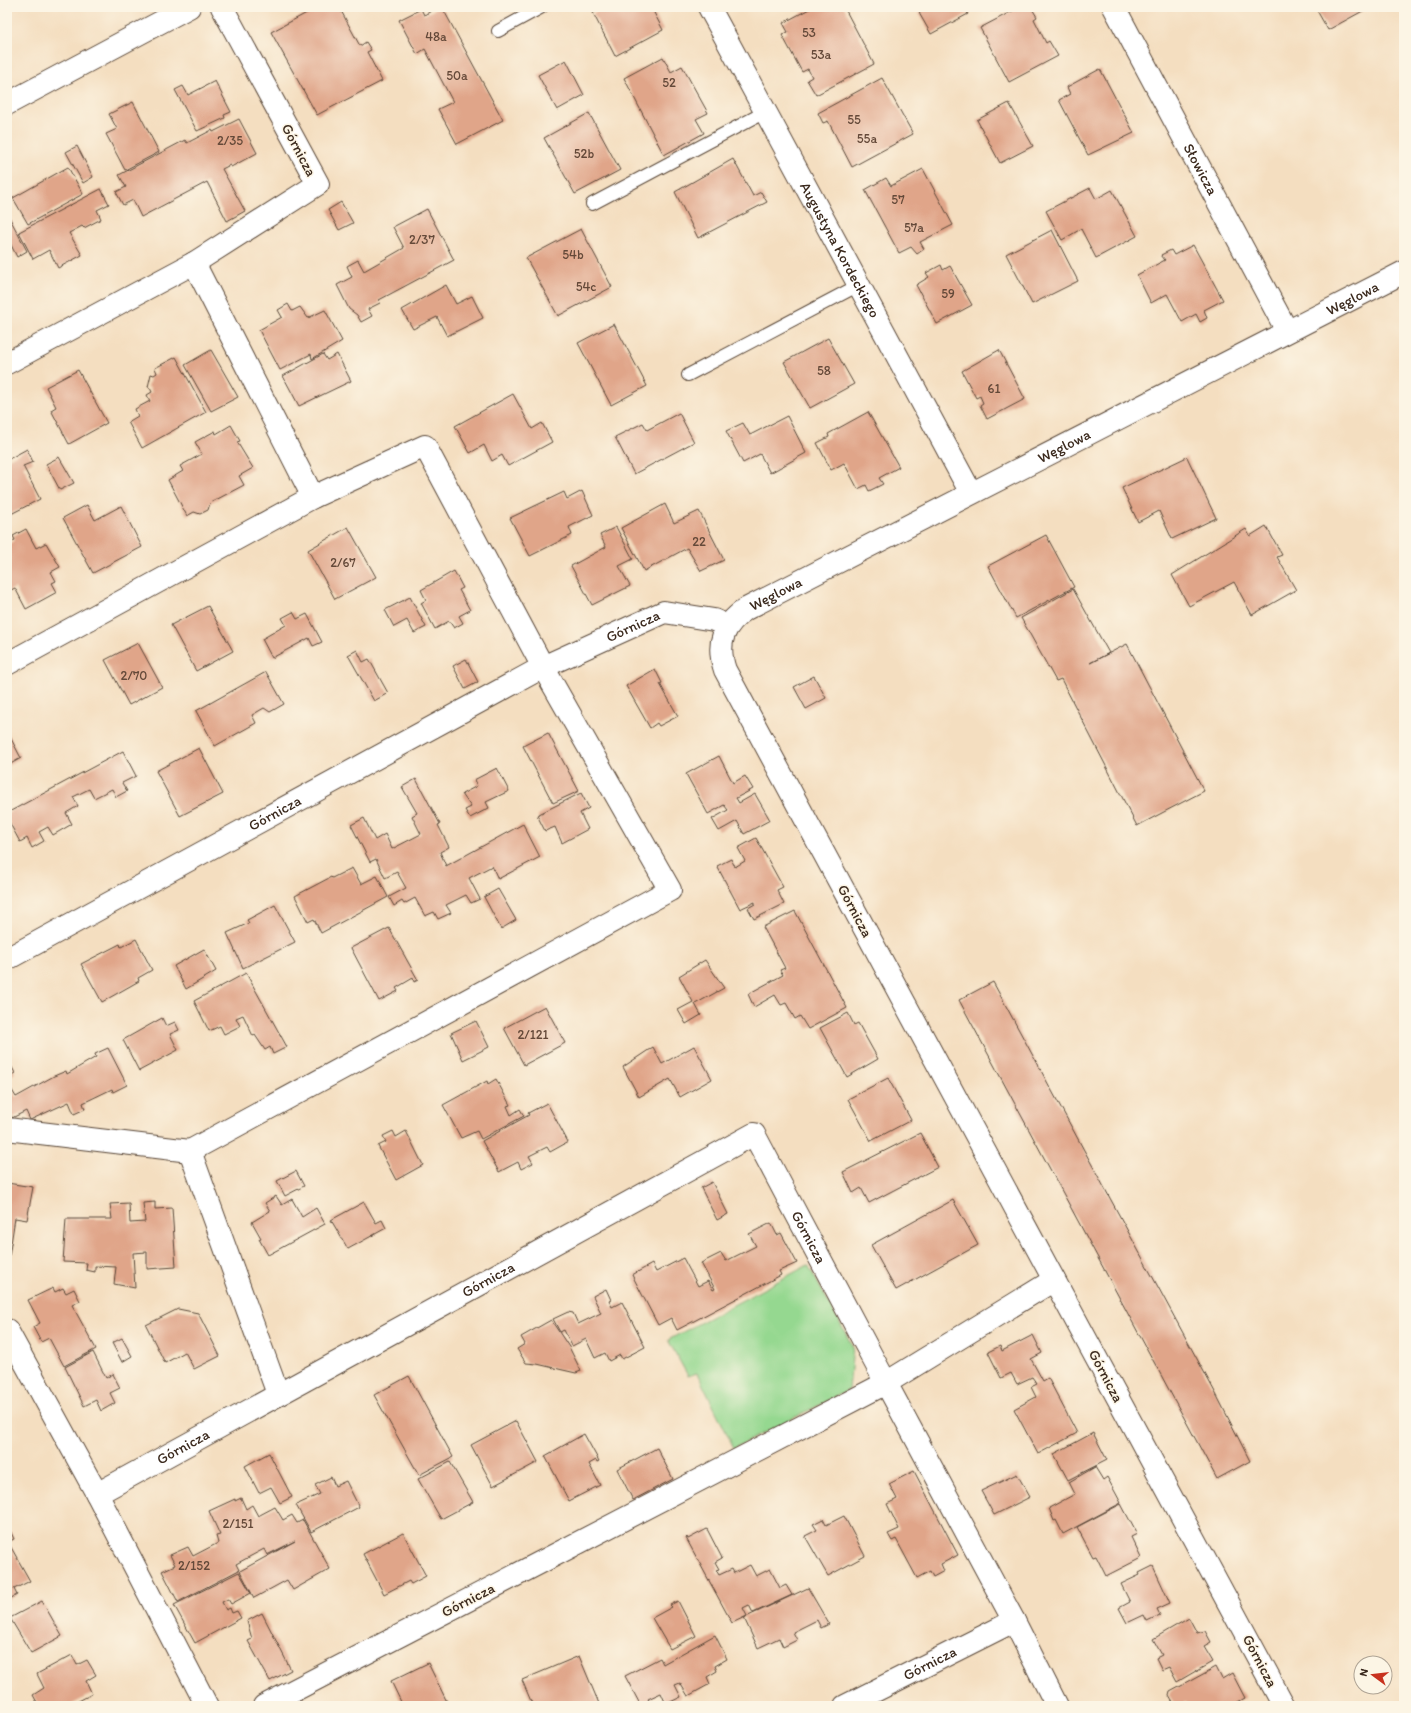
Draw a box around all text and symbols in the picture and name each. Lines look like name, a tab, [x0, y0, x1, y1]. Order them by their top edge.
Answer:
house number: 53	[802, 25, 816, 40]
house number: 48a	[425, 29, 447, 44]
house number: 53a	[811, 47, 832, 62]
house number: 50a	[446, 68, 468, 83]
house number: 52	[662, 75, 676, 90]
house number: 55	[847, 112, 861, 127]
street label: Górnicza	[278, 121, 321, 180]
house number: 55a	[857, 131, 877, 146]
house number: 2/35	[217, 133, 243, 148]
street label: Słowicza	[1180, 140, 1222, 198]
house number: 52b	[574, 146, 594, 161]
street label: Augustyna Kordeckiego	[796, 179, 884, 321]
house number: 57	[891, 192, 905, 207]
house number: 57a	[904, 220, 924, 235]
house number: 2/37	[409, 232, 435, 247]
house number: 54b	[562, 247, 584, 262]
street label: Węglowa	[1323, 277, 1382, 319]
house number: 54c	[576, 279, 596, 294]
house number: 59	[941, 286, 955, 301]
house number: 58	[817, 363, 831, 378]
house number: 61	[988, 381, 1000, 396]
street label: Węglowa	[1035, 425, 1094, 467]
house number: 22	[692, 534, 706, 549]
house number: 2/67	[330, 555, 356, 570]
street label: Węglowa	[746, 573, 806, 615]
street label: Górnicza	[603, 606, 663, 646]
house number: 2/70	[121, 668, 147, 683]
street label: Górnicza	[245, 791, 305, 835]
street label: Górnicza	[834, 882, 877, 941]
house number: 2/121	[517, 1027, 549, 1042]
street label: Górnicza	[787, 1208, 830, 1267]
street label: Górnicza	[459, 1258, 518, 1301]
street label: Górnicza	[1085, 1347, 1128, 1406]
street label: Górnicza	[154, 1425, 213, 1469]
house number: 2/151	[222, 1516, 254, 1531]
house number: 2/152	[178, 1558, 210, 1573]
street label: Górnicza	[438, 1579, 498, 1621]
street label: Górnicza	[1239, 1632, 1282, 1691]
street label: Górnicza	[900, 1642, 960, 1684]
north arrow	[1353, 1655, 1393, 1695]
text: N	[1357, 1667, 1371, 1678]

